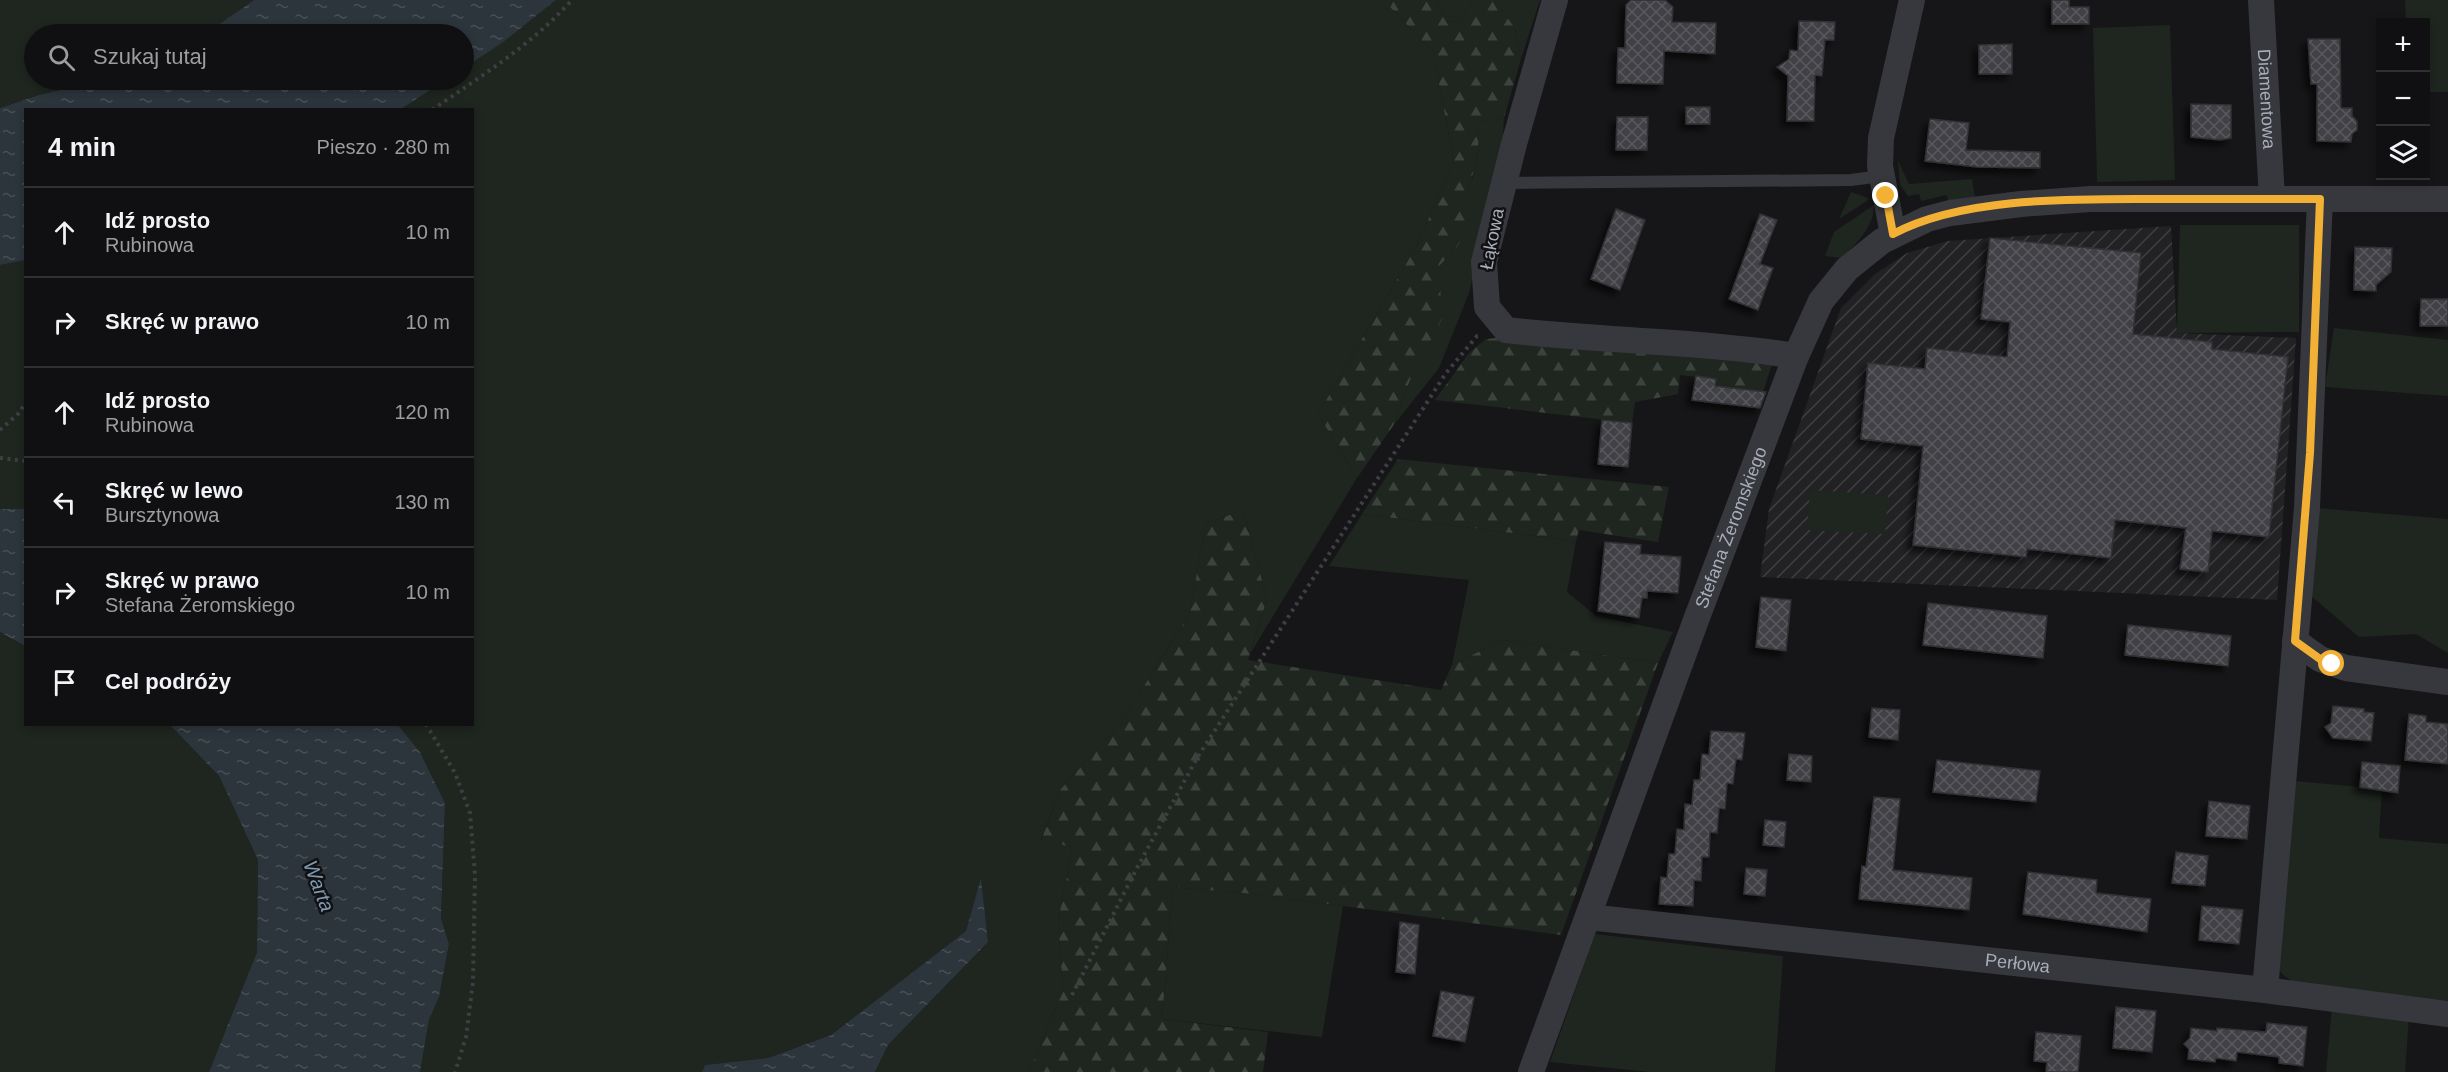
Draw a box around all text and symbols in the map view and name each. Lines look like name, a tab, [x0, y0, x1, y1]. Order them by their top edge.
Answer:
map controls	[2376, 18, 2430, 180]
button: +	[2376, 18, 2430, 72]
search box	[24, 24, 474, 90]
icon: search	[45, 41, 78, 74]
text: Szukaj tutaj	[93, 44, 207, 69]
street label: Diamentowa	[2254, 48, 2279, 150]
button: −	[2376, 72, 2430, 126]
button: layers	[2376, 126, 2430, 180]
text: 4 min	[48, 132, 116, 162]
text: Pieszo · 280 m	[317, 136, 450, 158]
route end	[1872, 182, 1898, 208]
street label: Łąkowa	[1476, 206, 1508, 271]
text: Idź prosto	[105, 208, 210, 233]
icon: ahead	[48, 216, 81, 249]
text: 10 m	[406, 221, 450, 243]
text: Rubinowa	[105, 234, 194, 256]
icon: right	[48, 306, 81, 339]
text: Skręć w prawo	[105, 309, 259, 334]
text: 10 m	[406, 311, 450, 333]
text: Idź prosto	[105, 388, 210, 413]
icon: ahead	[48, 396, 81, 429]
text: 120 m	[394, 401, 450, 423]
text: Rubinowa	[105, 414, 194, 436]
street label: Stefana Żeromskiego	[1691, 444, 1771, 611]
text: Skręć w lewo	[105, 478, 243, 503]
icon: left	[48, 486, 81, 519]
text: 130 m	[394, 491, 450, 513]
text: Bursztynowa	[105, 504, 220, 526]
text: Skręć w prawo	[105, 568, 259, 593]
icon: right	[48, 576, 81, 609]
text: 10 m	[406, 581, 450, 603]
text: Stefana Żeromskiego	[105, 594, 295, 616]
route start	[2318, 650, 2344, 676]
icon: arrive	[48, 666, 81, 699]
text: Cel podróży	[105, 669, 231, 694]
water label: Warta	[299, 857, 339, 915]
street label: Perłowa	[1984, 950, 2052, 977]

